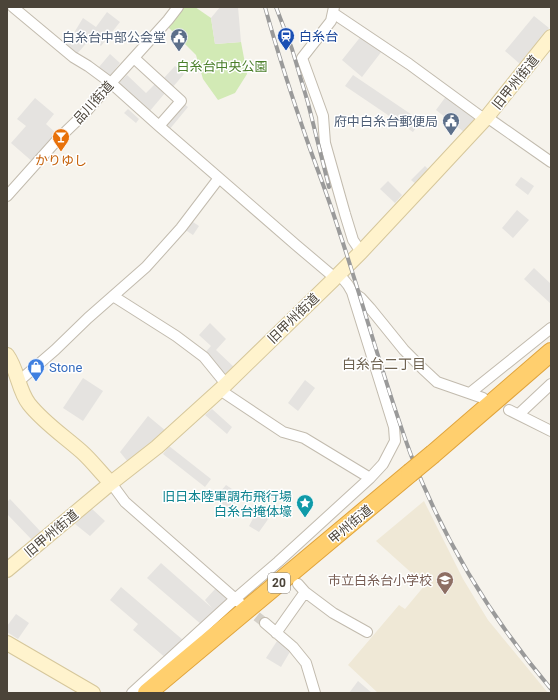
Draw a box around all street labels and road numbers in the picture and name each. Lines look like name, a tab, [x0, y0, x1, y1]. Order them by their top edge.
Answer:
street label: 旧甲州街道	[489, 52, 542, 112]
street label: 品川街道	[70, 78, 116, 127]
street label: 旧甲州街道	[265, 290, 322, 346]
street label: 甲州街道	[326, 502, 375, 547]
street label: 旧甲州街道	[22, 507, 81, 560]
road number: 20	[268, 573, 290, 593]

